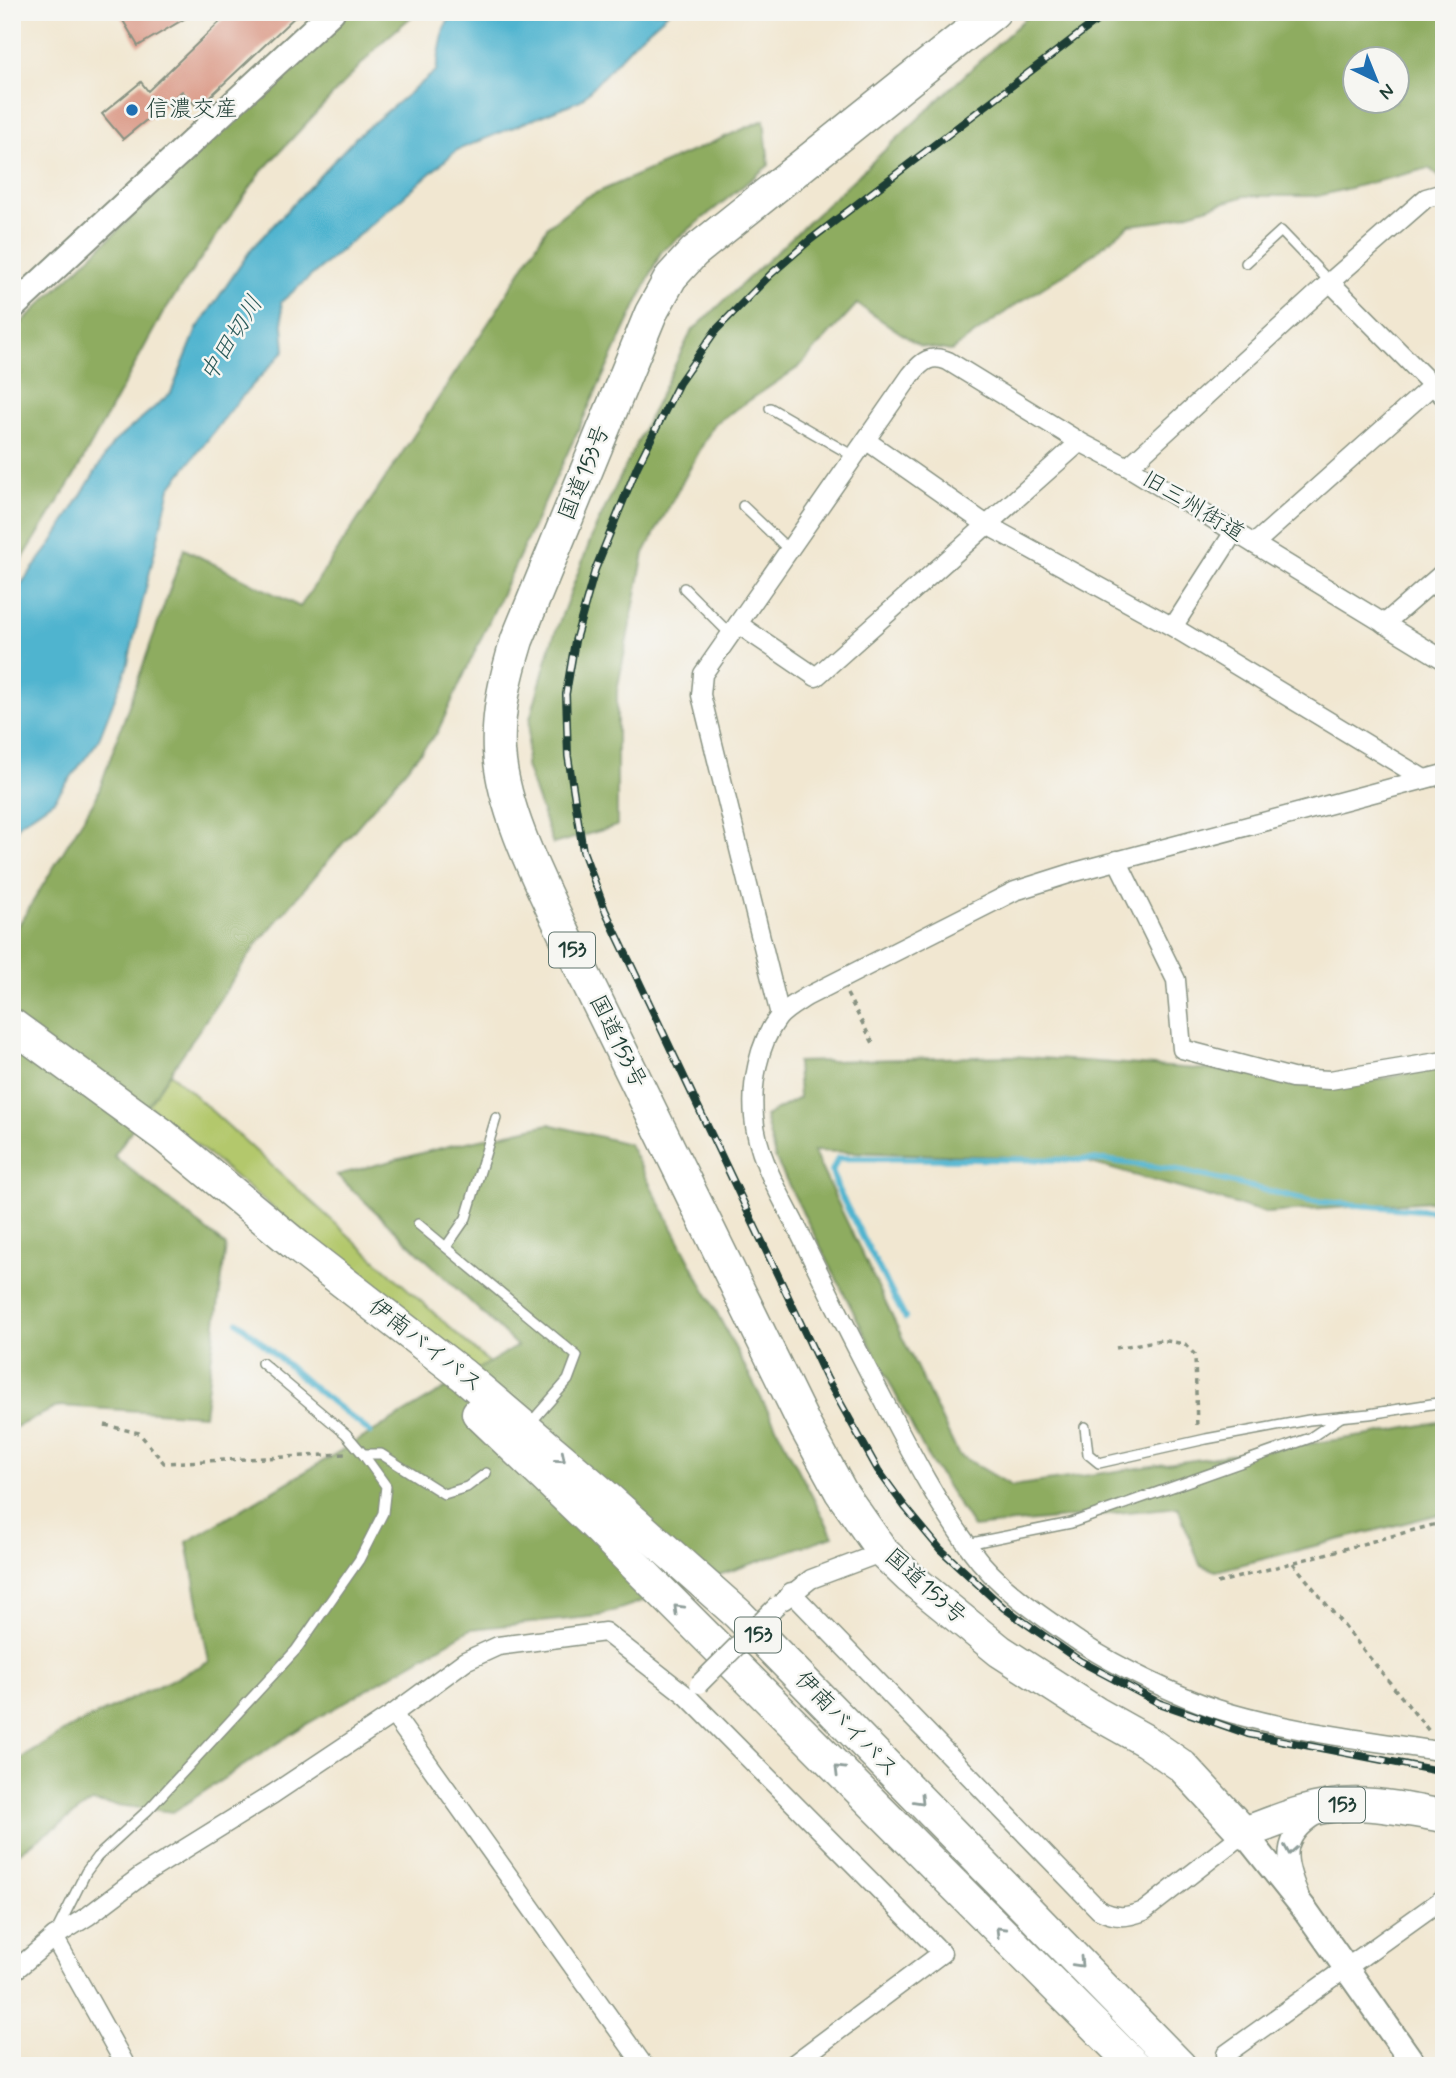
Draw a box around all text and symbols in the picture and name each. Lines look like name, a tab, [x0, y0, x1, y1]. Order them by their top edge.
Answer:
north arrow	[1340, 46, 1410, 116]
text: N	[1373, 78, 1400, 105]
place label: 信濃交産	[146, 95, 238, 125]
marker: 信濃交産	[124, 102, 140, 118]
water label: 中田切川	[193, 290, 271, 388]
street label: 国道153号	[552, 421, 618, 525]
street label: 旧三州街道	[1136, 465, 1250, 549]
road number: 153	[549, 932, 595, 968]
street label: 国道153号	[581, 990, 653, 1094]
street label: 伊南バイパス	[362, 1292, 488, 1400]
one-way arrow	[552, 1450, 565, 1462]
street label: 国道153号	[877, 1542, 973, 1632]
one-way arrow	[674, 1604, 687, 1617]
road number: 153	[735, 1618, 781, 1652]
street label: 伊南バイパス	[787, 1665, 905, 1785]
one-way arrow	[835, 1765, 848, 1778]
road number: 153	[1319, 1787, 1365, 1822]
one-way arrow	[912, 1792, 925, 1805]
one-way arrow	[1283, 1844, 1298, 1855]
one-way arrow	[995, 1926, 1008, 1939]
one-way arrow	[1071, 1955, 1084, 1968]

